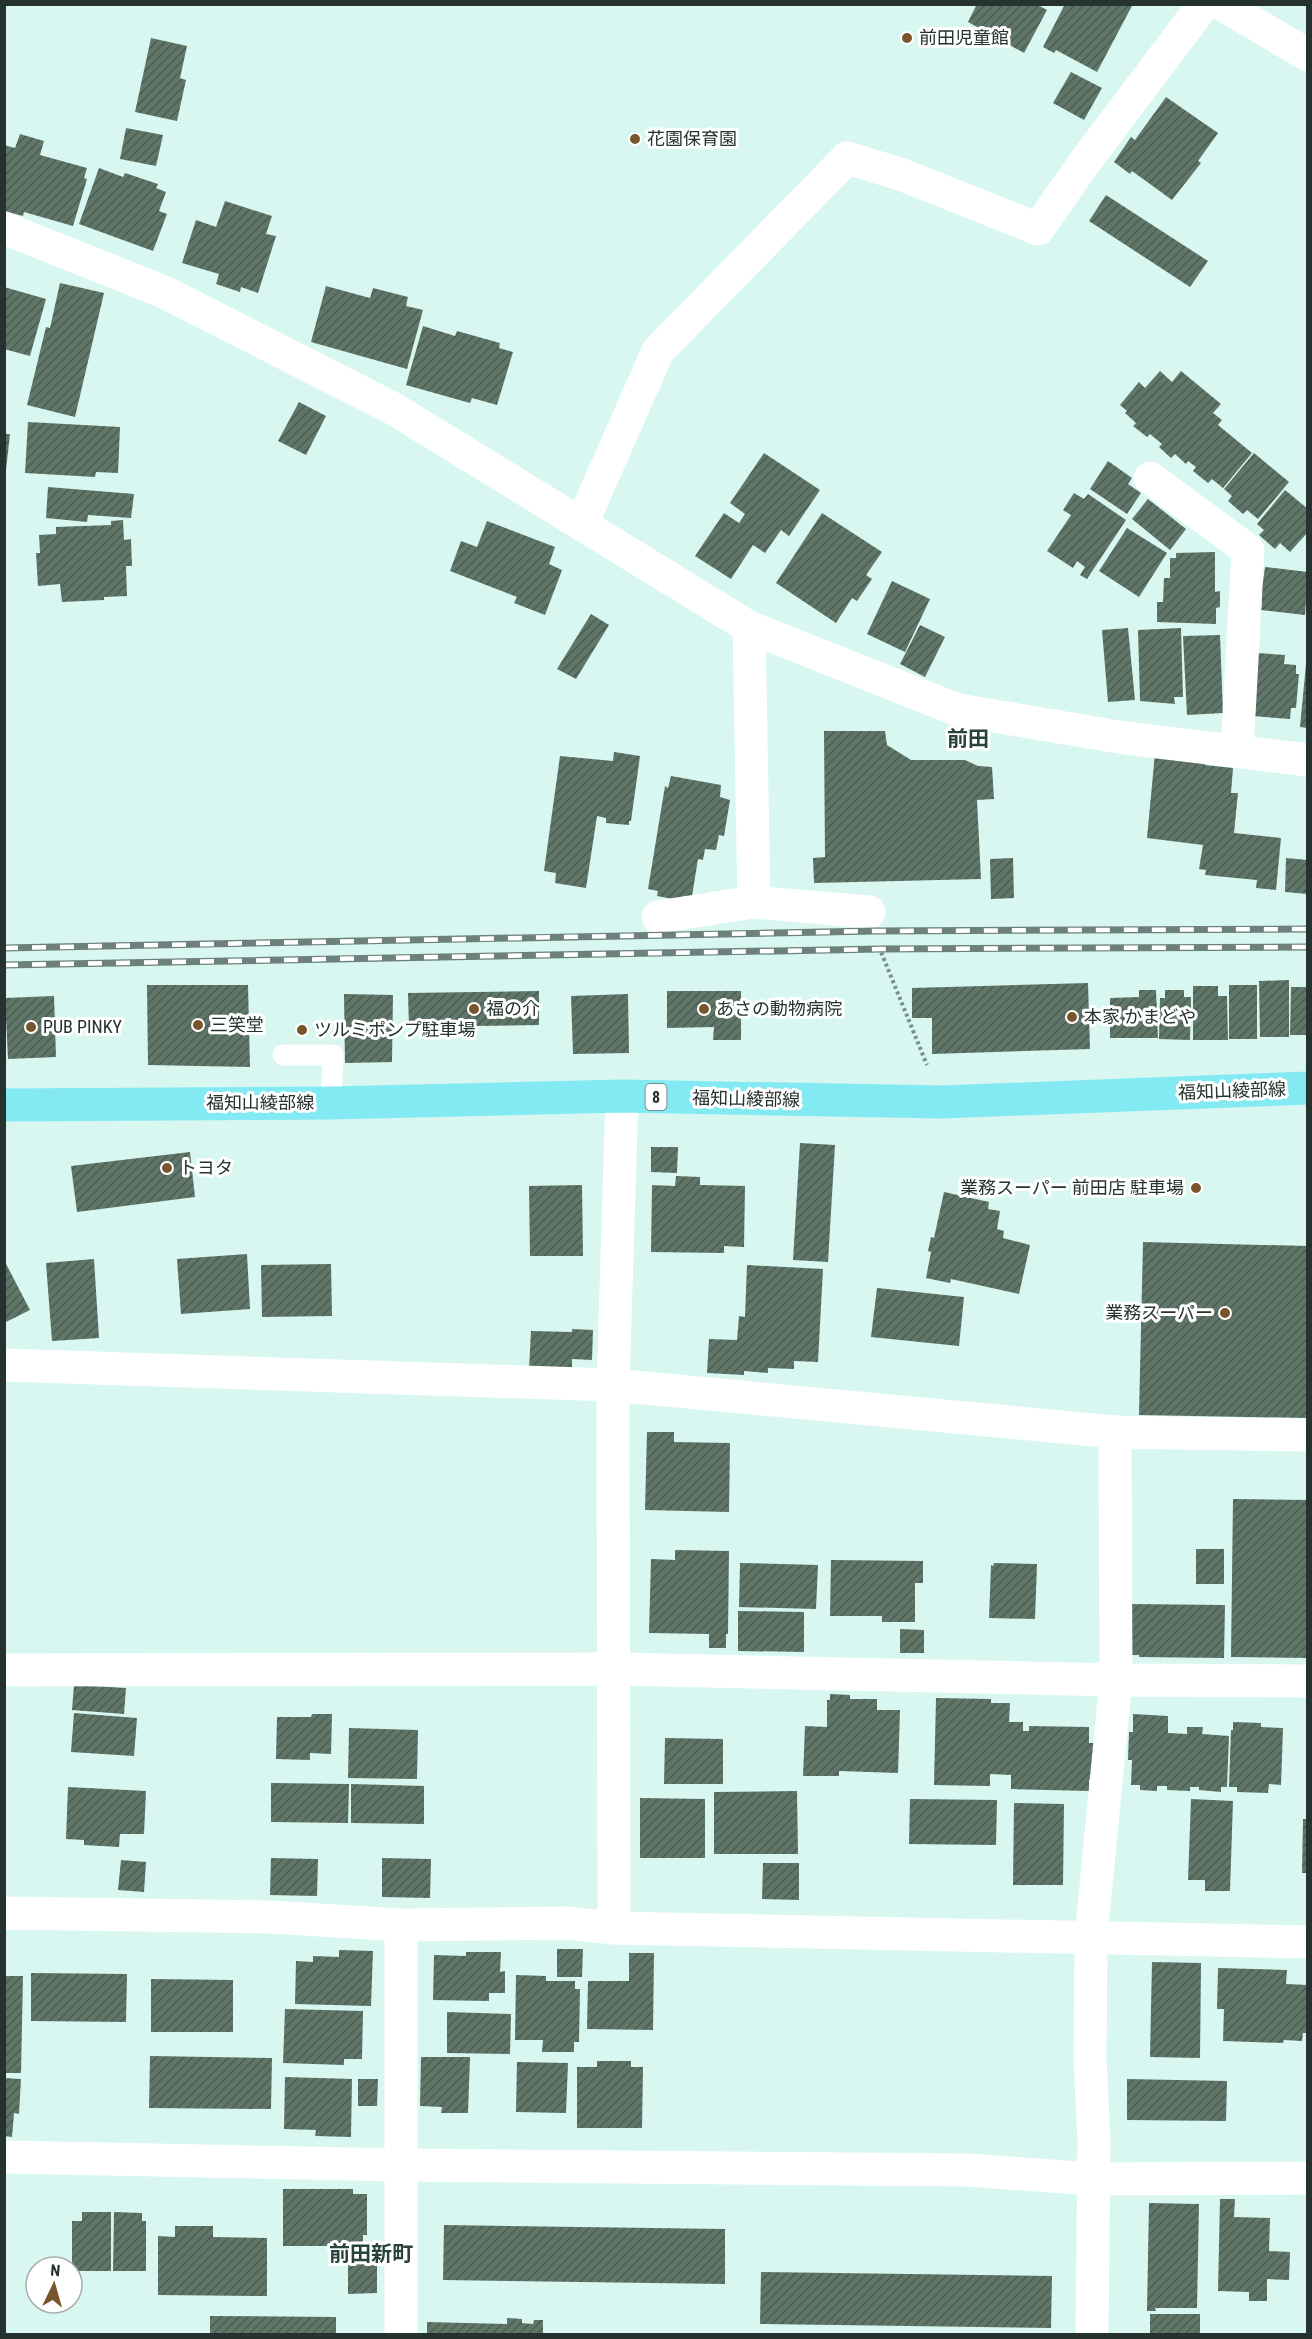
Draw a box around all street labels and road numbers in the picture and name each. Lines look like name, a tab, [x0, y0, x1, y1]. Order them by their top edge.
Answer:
street label: 福知山綾部線	[1178, 1078, 1286, 1103]
road number: 8	[646, 1084, 666, 1110]
street label: 福知山綾部線	[692, 1087, 800, 1110]
street label: 福知山綾部線	[206, 1092, 314, 1113]

